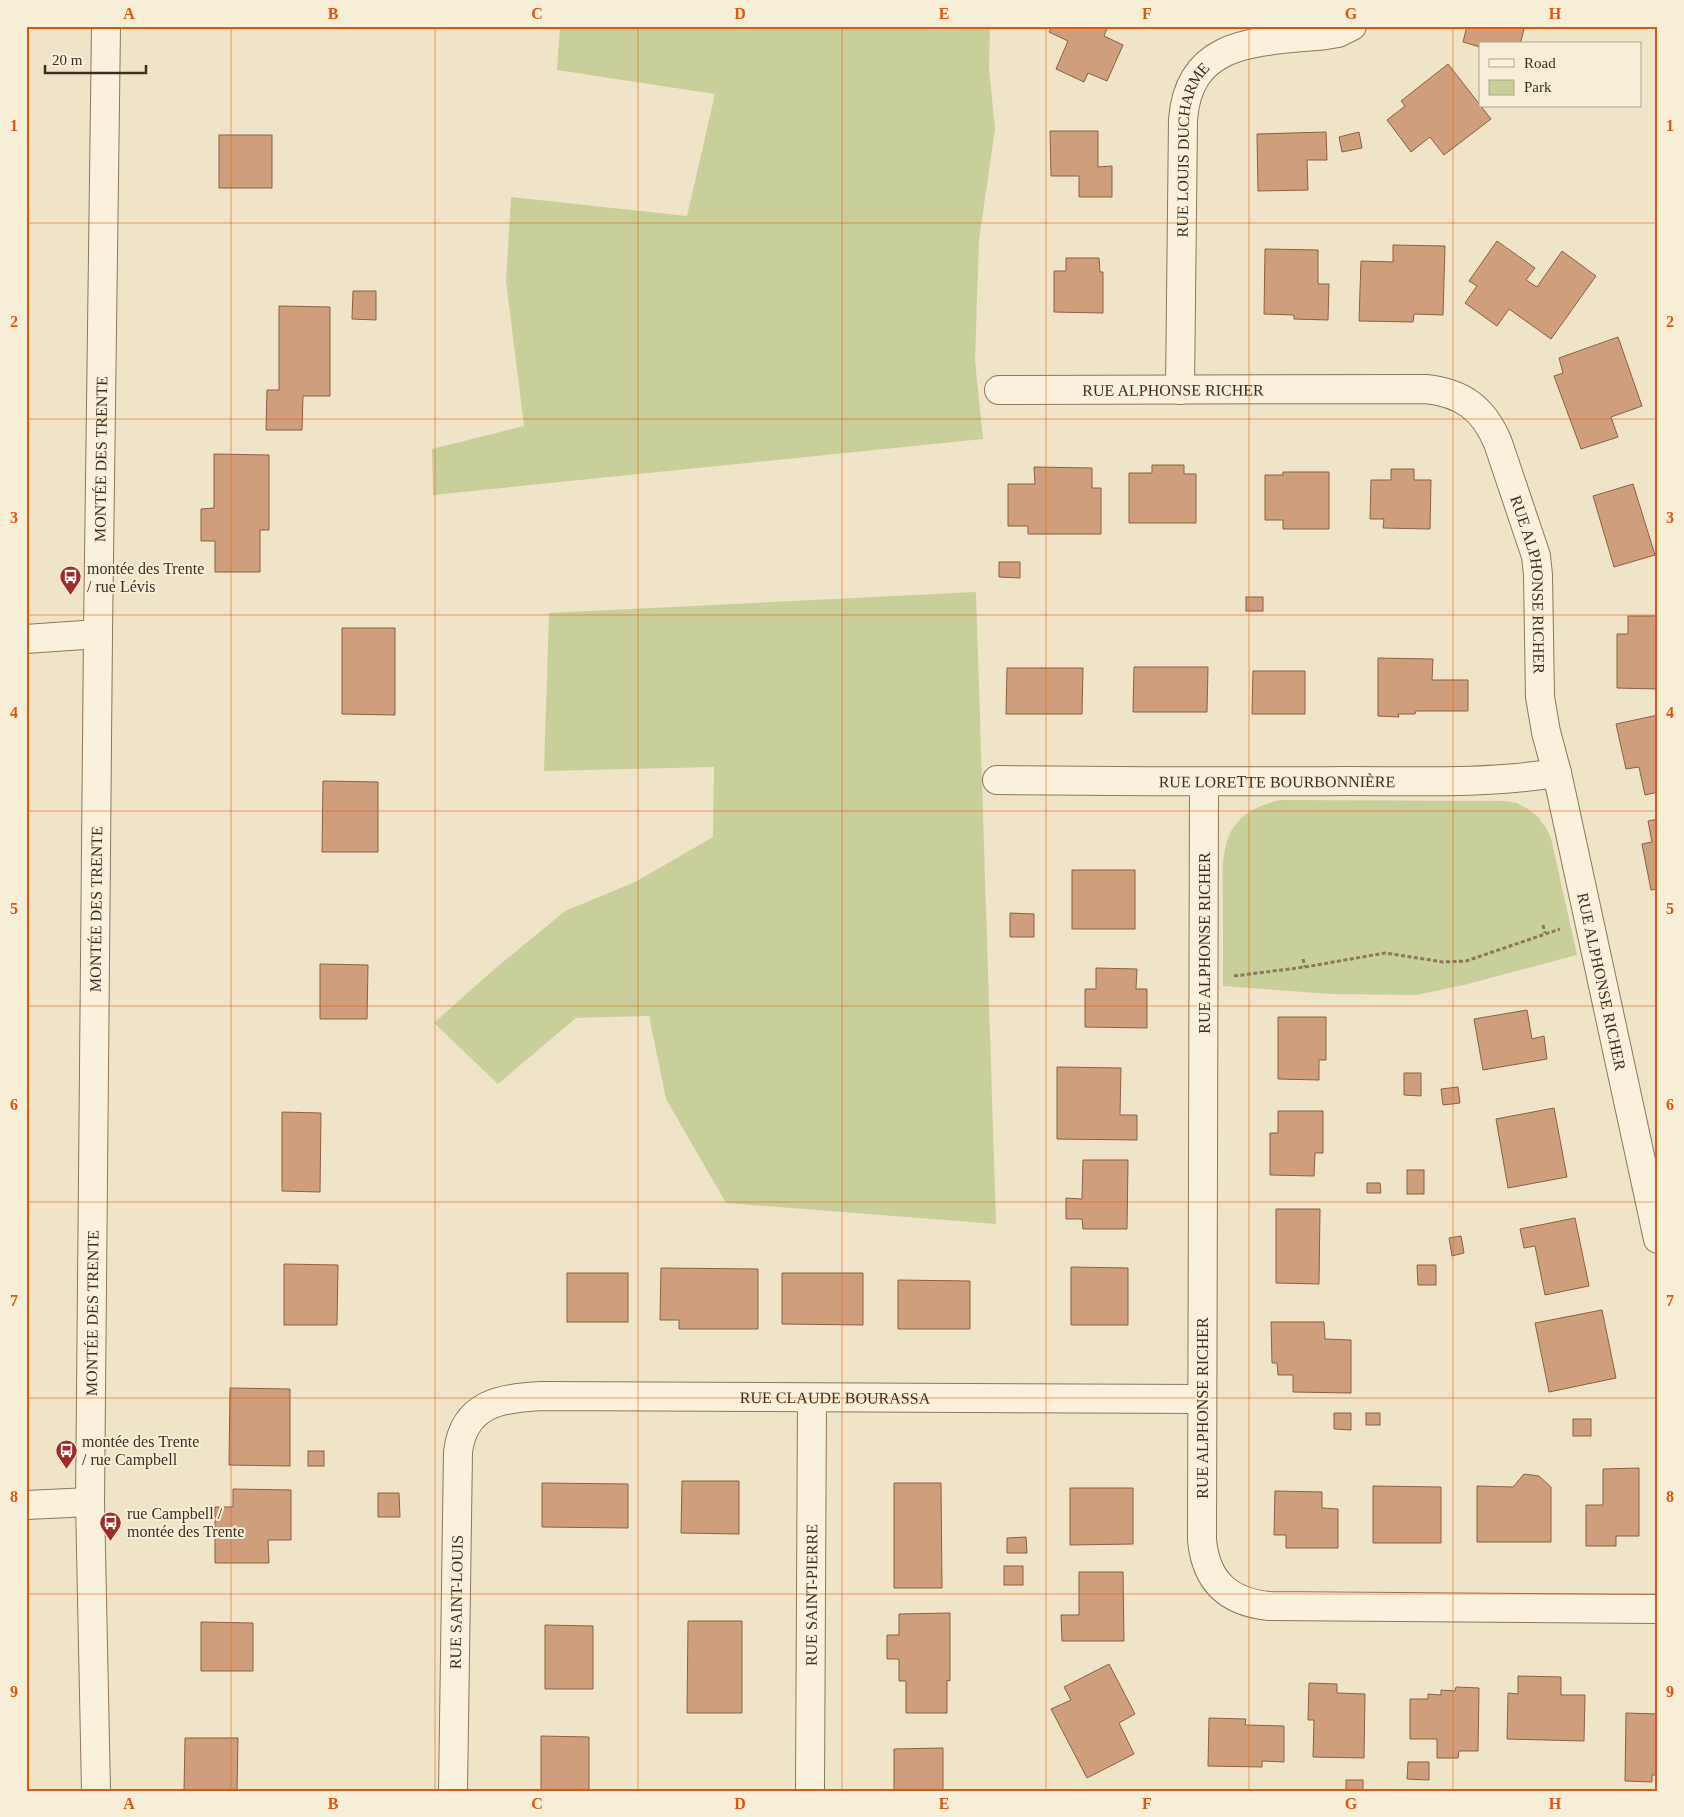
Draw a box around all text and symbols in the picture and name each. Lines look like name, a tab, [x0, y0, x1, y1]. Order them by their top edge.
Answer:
text: A	[123, 5, 135, 22]
text: B	[328, 5, 339, 22]
text: C	[531, 5, 543, 22]
text: D	[734, 5, 746, 22]
text: E	[939, 5, 949, 22]
text: F	[1142, 5, 1152, 22]
text: G	[1345, 5, 1358, 22]
text: H	[1549, 5, 1562, 22]
scale bar	[45, 42, 146, 74]
legend	[1479, 42, 1642, 108]
text: 20 m	[52, 52, 83, 68]
text: Road	[1524, 55, 1556, 71]
street label: RUE LOUIS DUCHARME	[1174, 59, 1213, 237]
text: Park	[1524, 79, 1552, 95]
text: 1	[10, 117, 18, 134]
text: 1	[1666, 117, 1674, 134]
text: 2	[10, 313, 18, 330]
text: 2	[1666, 313, 1674, 330]
street label: MONTÉE DES TRENTE	[91, 376, 110, 542]
street label: RUE ALPHONSE RICHER	[1082, 381, 1264, 399]
street label: RUE ALPHONSE RICHER	[1507, 493, 1548, 674]
text: 3	[10, 509, 18, 526]
text: 3	[1666, 509, 1674, 526]
place label: montée des Trente / rue Lévis	[87, 560, 204, 595]
bus stop icon: montée des Trente / rue Lévis	[59, 565, 83, 596]
text: 4	[10, 704, 18, 721]
text: 4	[1666, 704, 1674, 721]
street label: RUE LORETTE BOURBONNIÈRE	[1159, 772, 1395, 790]
street label: MONTÉE DES TRENTE	[86, 826, 105, 992]
street label: RUE ALPHONSE RICHER	[1196, 852, 1213, 1034]
street label: RUE ALPHONSE RICHER	[1574, 891, 1629, 1072]
text: 5	[10, 900, 18, 917]
text: 5	[1666, 900, 1674, 917]
text: 6	[10, 1096, 18, 1113]
text: 6	[1666, 1096, 1674, 1113]
street label: MONTÉE DES TRENTE	[82, 1230, 102, 1396]
text: 7	[10, 1292, 18, 1309]
text: 7	[1666, 1292, 1674, 1309]
street label: RUE ALPHONSE RICHER	[1194, 1317, 1211, 1499]
street label: RUE CLAUDE BOURASSA	[740, 1389, 931, 1407]
place label: montée des Trente / rue Campbell	[82, 1433, 199, 1469]
bus stop icon: montée des Trente / rue Campbell	[54, 1438, 78, 1469]
text: 8	[10, 1488, 18, 1505]
text: 8	[1666, 1488, 1674, 1505]
place label: rue Campbell / montée des Trente	[127, 1505, 244, 1540]
bus stop icon: rue Campbell / montée des Trente	[99, 1510, 123, 1541]
street label: RUE SAINT-PIERRE	[803, 1524, 820, 1666]
street label: RUE SAINT-LOUIS	[447, 1535, 466, 1669]
text: 9	[10, 1683, 18, 1700]
text: 9	[1666, 1683, 1674, 1700]
text: A	[123, 1795, 135, 1812]
text: B	[328, 1795, 339, 1812]
text: C	[531, 1795, 543, 1812]
text: D	[734, 1795, 746, 1812]
text: E	[939, 1795, 949, 1812]
text: F	[1142, 1795, 1152, 1812]
text: G	[1345, 1795, 1358, 1812]
text: H	[1549, 1795, 1562, 1812]

